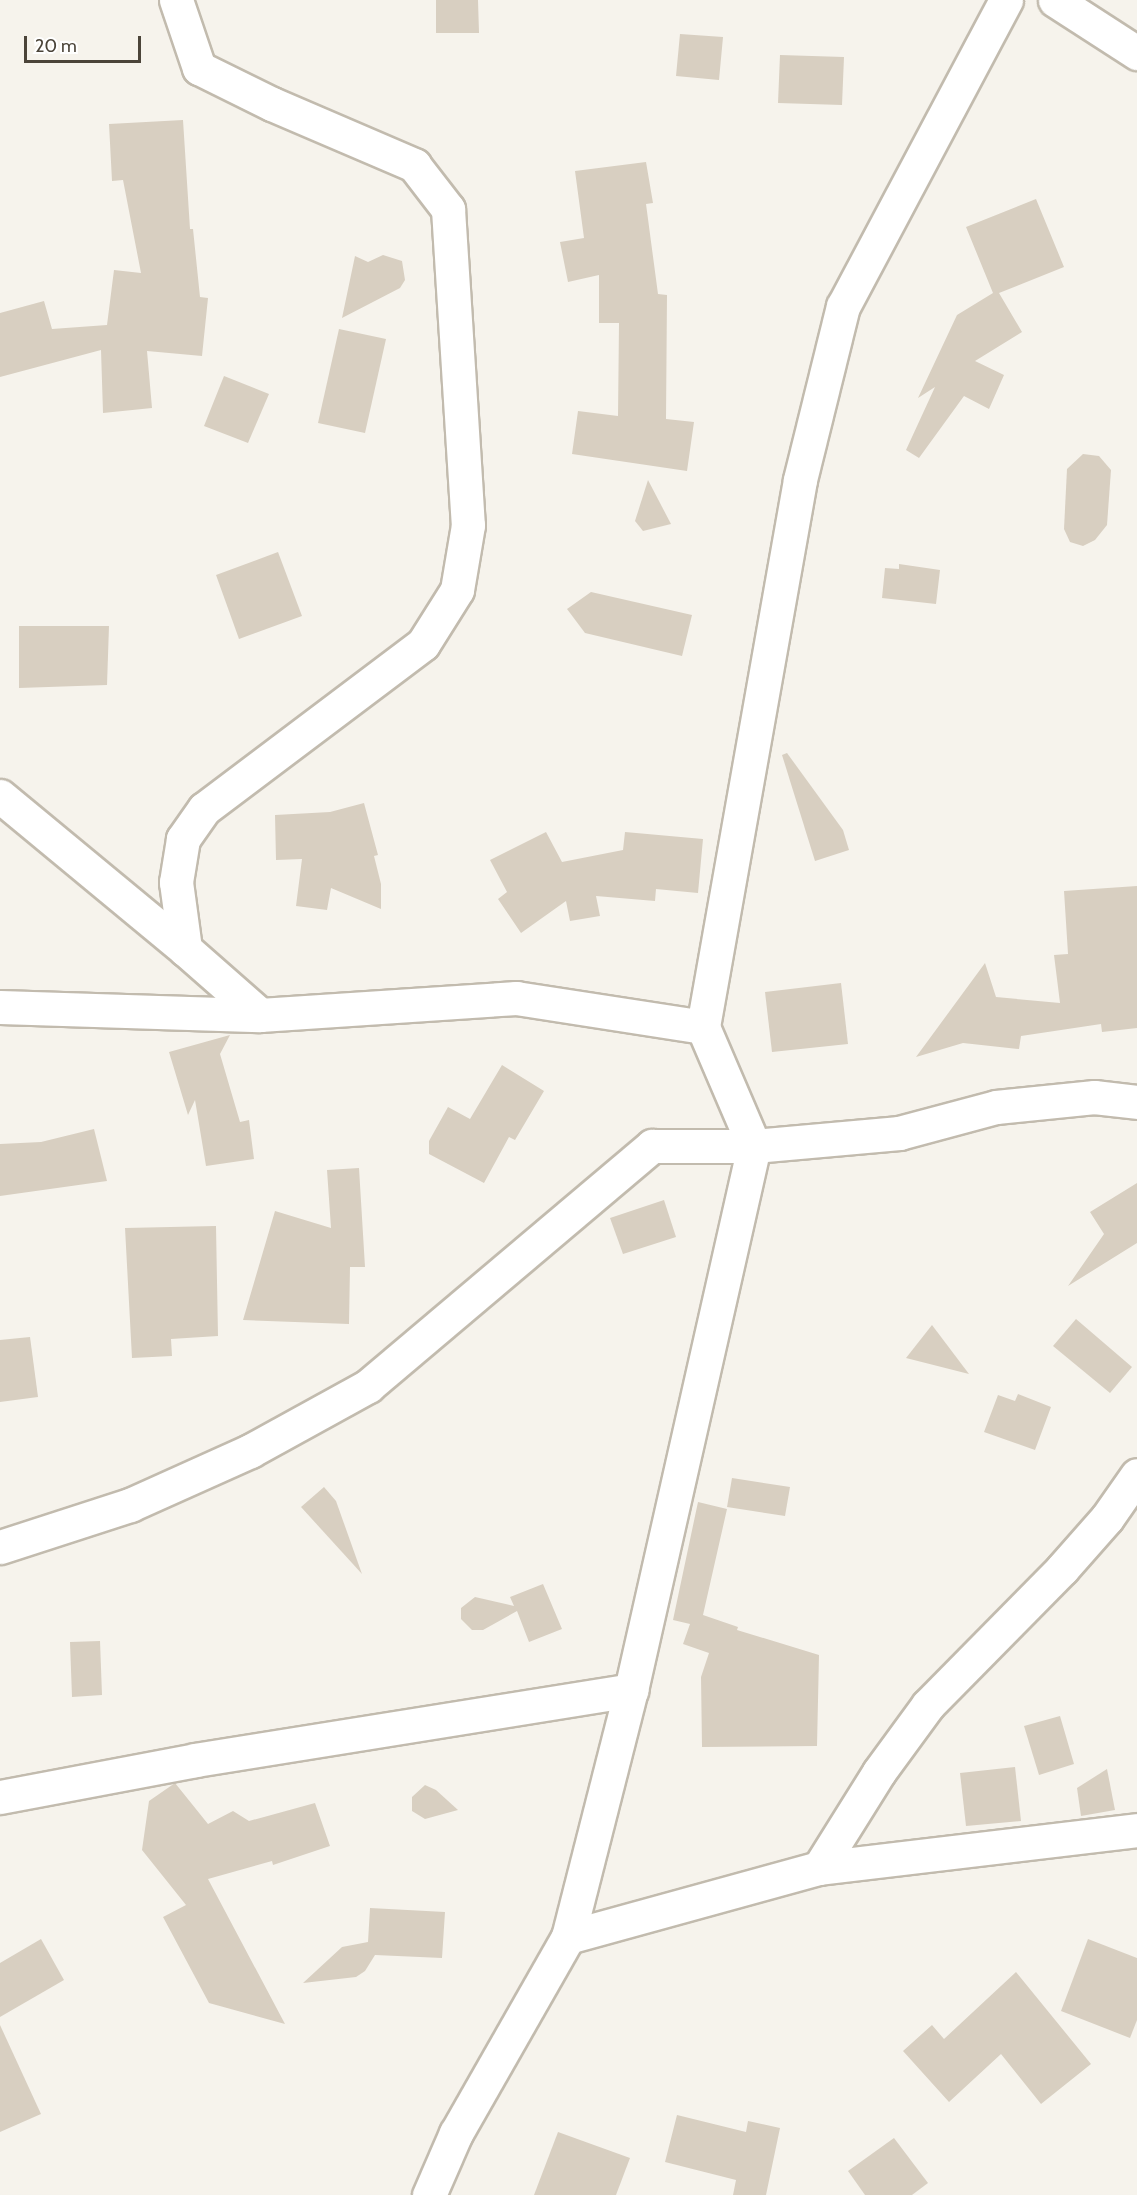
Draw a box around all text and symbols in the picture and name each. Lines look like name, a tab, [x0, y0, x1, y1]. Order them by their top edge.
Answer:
scale bar	[27, 24, 144, 62]
text: 20 m	[35, 35, 77, 57]

